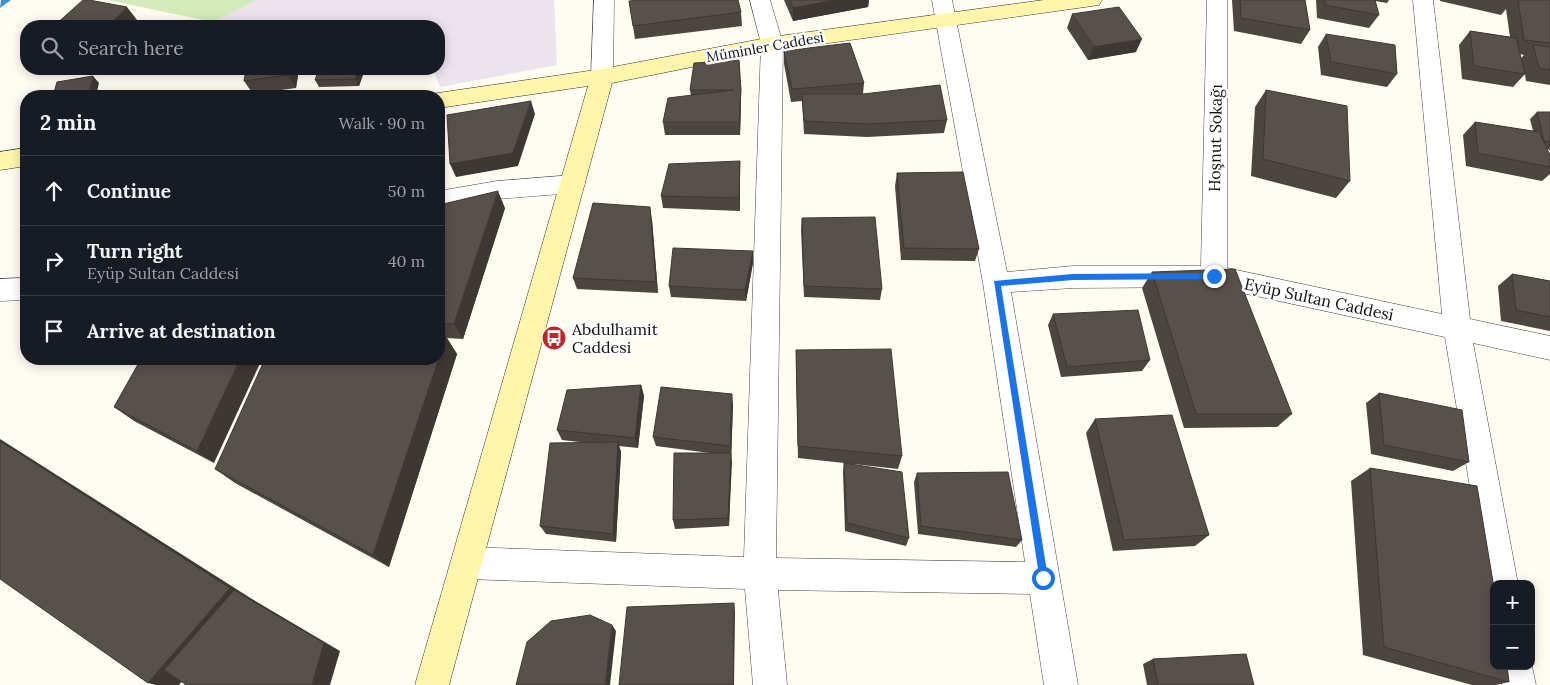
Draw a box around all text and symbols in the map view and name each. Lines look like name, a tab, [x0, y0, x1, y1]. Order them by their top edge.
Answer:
search box	[20, 20, 445, 75]
street label: Müminler Caddesi	[705, 28, 825, 66]
icon: search	[38, 34, 66, 62]
text: Search here	[78, 36, 184, 60]
street label: Hoşnut Sokağı	[1204, 84, 1226, 192]
text: 2 min	[40, 109, 96, 136]
text: Walk · 90 m	[338, 113, 425, 133]
icon: ahead	[40, 177, 68, 205]
text: Continue	[87, 179, 171, 203]
text: 50 m	[388, 181, 425, 201]
text: Turn right	[87, 239, 183, 263]
icon: right	[40, 247, 68, 275]
text: 40 m	[388, 251, 425, 271]
text: Eyüp Sultan Caddesi	[87, 263, 239, 283]
route end	[1203, 265, 1226, 288]
street label: Eyüp Sultan Caddesi	[1243, 273, 1395, 325]
icon: arrive	[40, 317, 68, 345]
text: Arrive at destination	[87, 319, 276, 343]
place label: Abdulhamit Caddesi	[571, 319, 659, 357]
bus stop icon: Abdulhamit Caddesi	[541, 325, 567, 351]
route start	[1032, 567, 1055, 590]
map controls	[1490, 580, 1535, 670]
button: +	[1490, 580, 1535, 625]
button: −	[1490, 625, 1535, 670]

